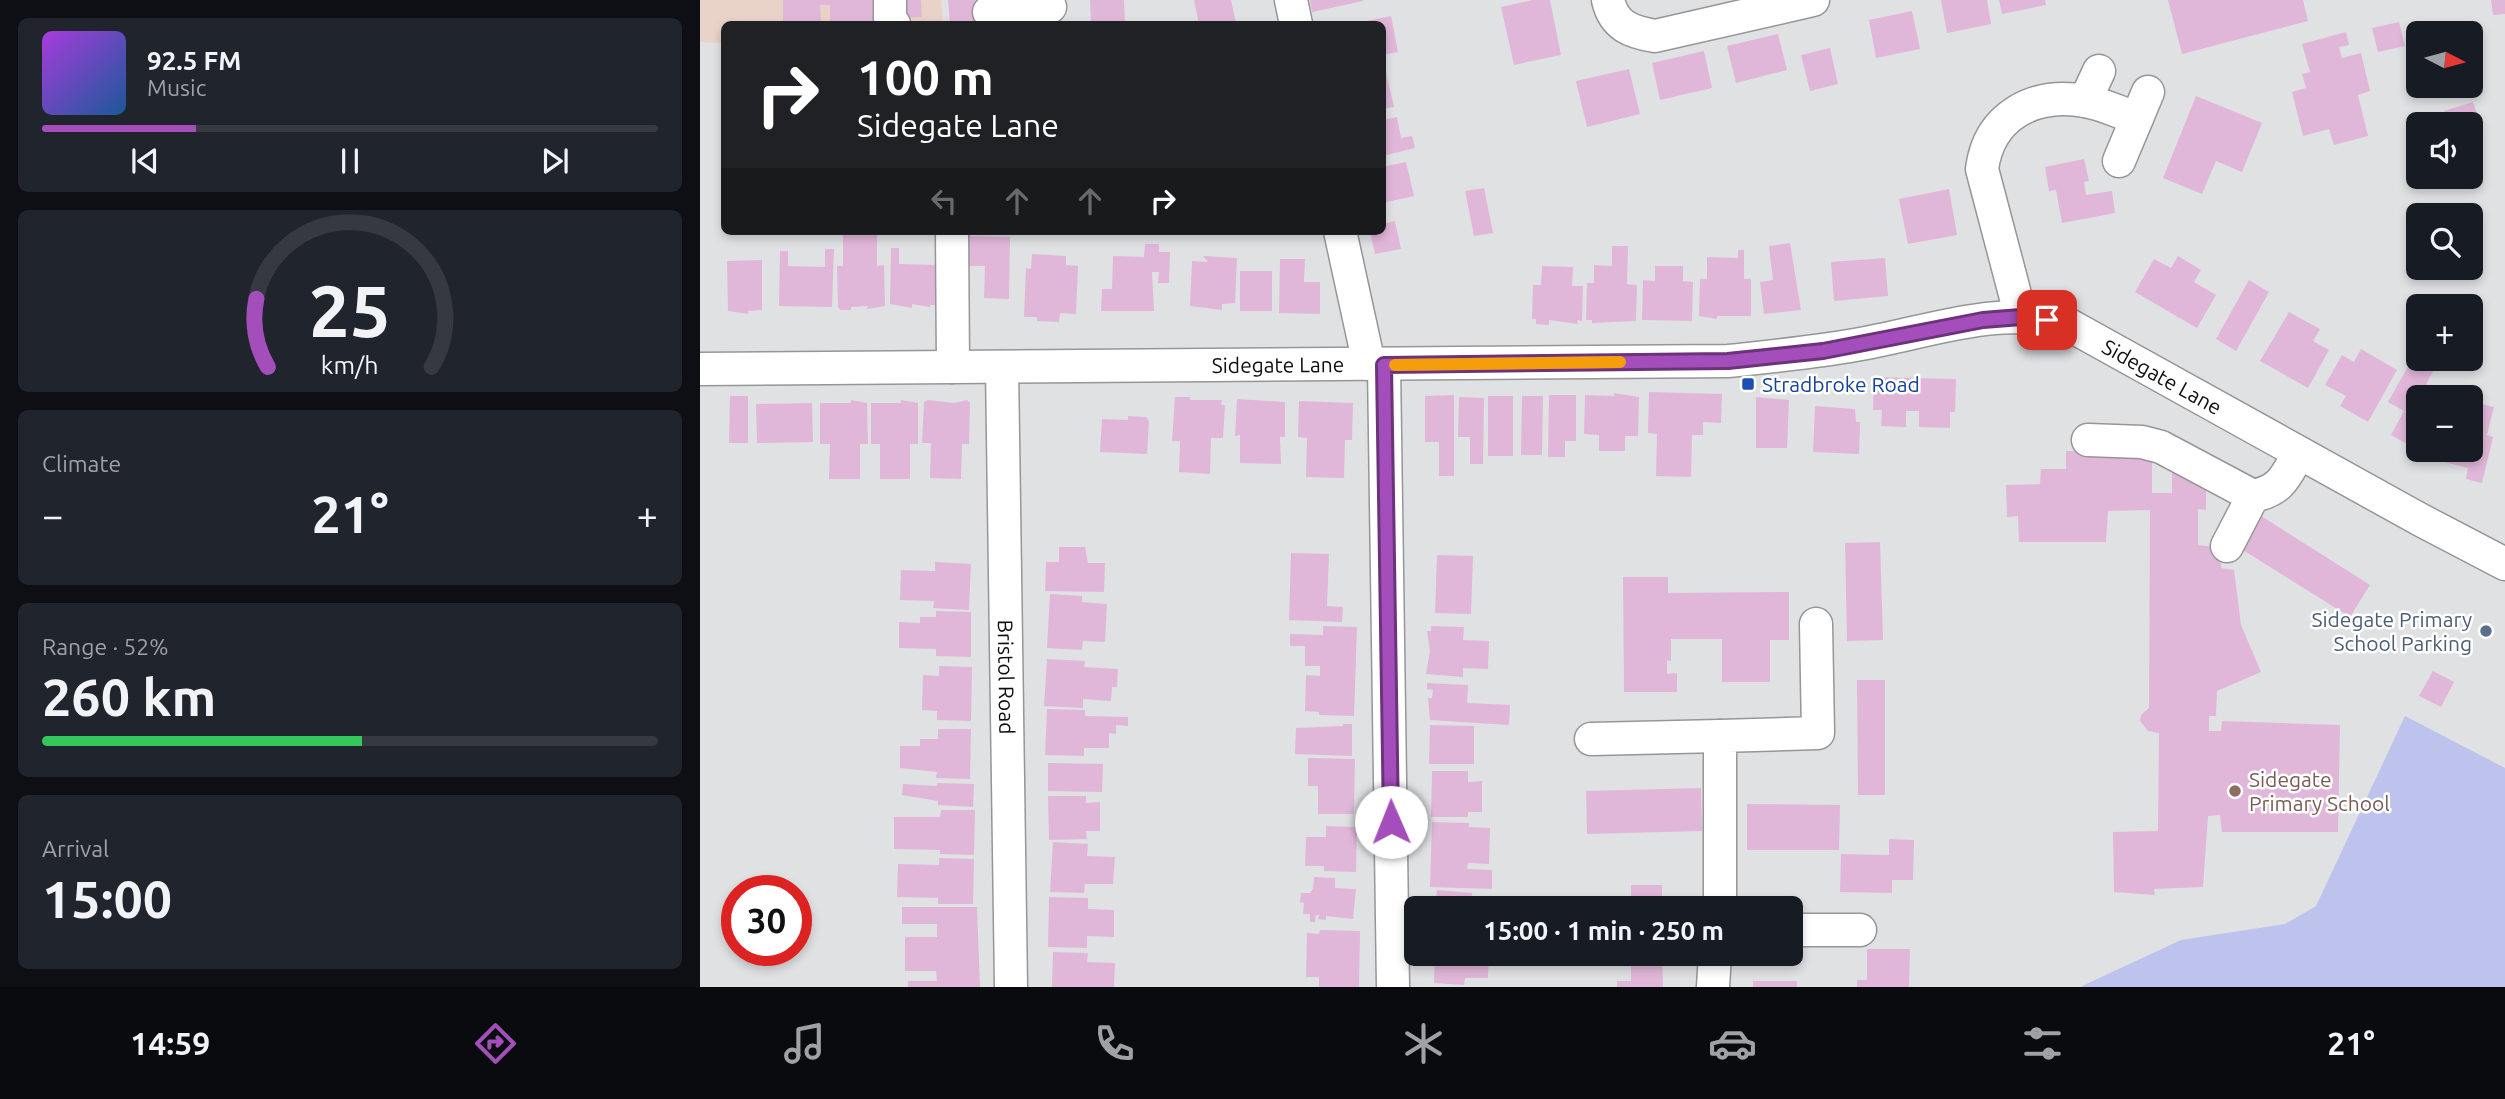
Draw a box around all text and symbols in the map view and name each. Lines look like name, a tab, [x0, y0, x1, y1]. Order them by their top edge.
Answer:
north arrow	[2406, 21, 2483, 98]
map controls	[2406, 21, 2483, 462]
text: 92.5 FM	[147, 46, 241, 75]
icon: right	[742, 49, 833, 140]
text: 100 m	[857, 49, 994, 104]
text: Music	[147, 75, 206, 100]
text: Sidegate Lane	[857, 107, 1059, 143]
button: sound	[2406, 112, 2483, 189]
icon: previous	[126, 142, 164, 180]
icon: pause	[331, 142, 369, 180]
icon: next	[536, 142, 574, 180]
icon: left	[925, 182, 963, 220]
icon: ahead	[998, 182, 1036, 220]
icon: ahead	[1071, 182, 1109, 220]
icon: right	[1144, 182, 1182, 220]
button: search	[2406, 203, 2483, 280]
text: 25	[309, 270, 391, 352]
pin	[2017, 290, 2077, 350]
button: +	[2406, 294, 2483, 371]
icon: arrive	[2028, 301, 2066, 339]
street label: Sidegate Lane	[2098, 334, 2226, 419]
text: km/h	[321, 351, 379, 379]
street label: Sidegate Lane	[1212, 352, 1344, 377]
place label: Stradbroke Road	[1762, 372, 1920, 396]
marker: Stradbroke Road	[1740, 376, 1756, 392]
button: −	[2406, 385, 2483, 462]
text: Climate	[42, 451, 121, 476]
text: 21°	[311, 485, 389, 543]
text: −	[42, 494, 63, 536]
text: +	[637, 494, 658, 536]
place label: Sidegate Primary School Parking	[2311, 607, 2472, 655]
street label: Bristol Road	[994, 619, 1019, 735]
marker: Sidegate Primary School Parking	[2478, 623, 2494, 639]
text: Range · 52%	[42, 634, 169, 659]
text: 260 km	[42, 668, 216, 726]
place label: Sidegate Primary School	[2249, 767, 2390, 815]
marker: Sidegate Primary School	[2227, 783, 2243, 799]
position arrow	[1354, 785, 1428, 859]
text: Arrival	[42, 836, 109, 861]
text: 15:00	[42, 870, 172, 928]
speed limit sign: 30	[721, 875, 812, 966]
text: 15:00 · 1 min · 250 m	[1483, 916, 1724, 945]
icon: directions	[471, 1019, 520, 1068]
icon: music	[780, 1019, 829, 1068]
icon: phone	[1090, 1019, 1139, 1068]
icon: climate	[1399, 1019, 1448, 1068]
icon: car	[1708, 1019, 1757, 1068]
icon: filters	[2018, 1019, 2067, 1068]
text: 14:59	[130, 1025, 210, 1061]
text: 21°	[2327, 1025, 2375, 1061]

